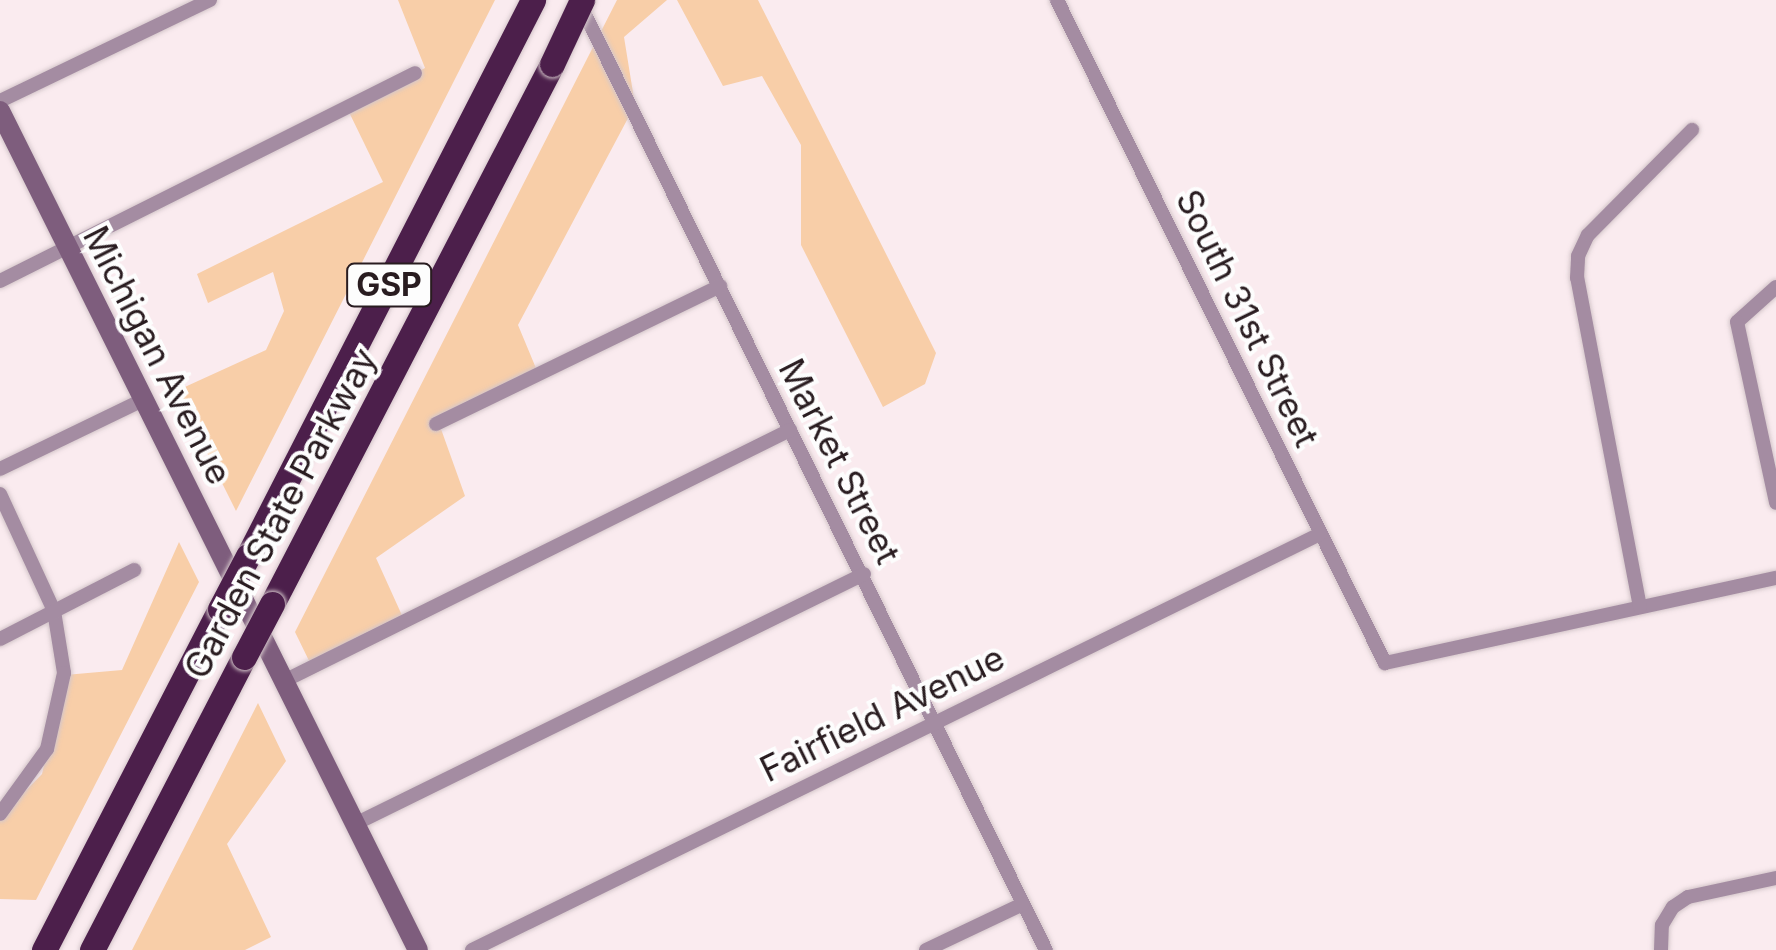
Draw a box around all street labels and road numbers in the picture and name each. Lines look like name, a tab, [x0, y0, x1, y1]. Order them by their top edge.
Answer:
street label: South 31st Street	[1168, 183, 1328, 453]
street label: Michigan Avenue	[75, 219, 241, 491]
road number: GSP	[344, 258, 434, 312]
street label: Garden State Parkway	[175, 341, 385, 685]
street label: Market Street	[770, 352, 910, 570]
street label: Fairfield Avenue	[753, 636, 1011, 790]

